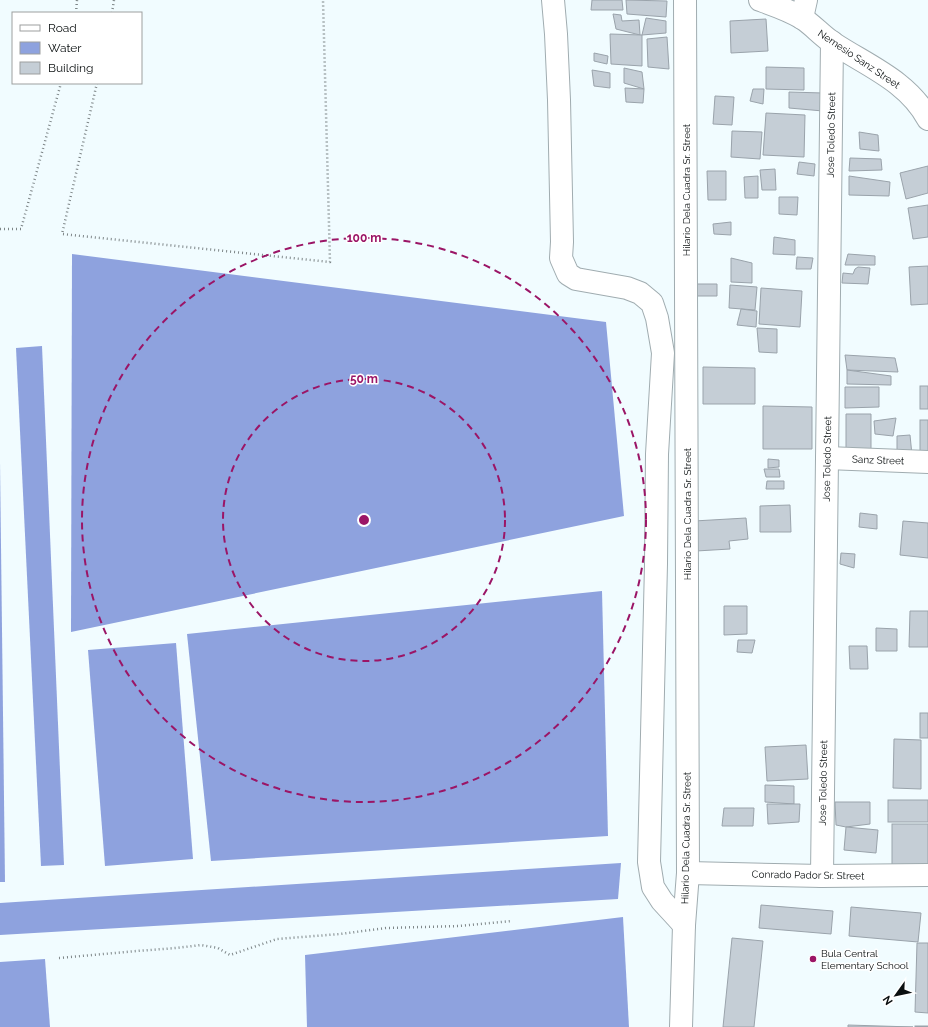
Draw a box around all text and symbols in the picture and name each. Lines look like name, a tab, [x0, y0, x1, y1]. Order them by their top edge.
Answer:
legend	[12, 12, 142, 84]
text: Road	[48, 21, 77, 35]
street label: Nemesio Sanz Street	[816, 27, 903, 91]
text: Water	[48, 41, 82, 55]
text: Building	[48, 61, 94, 75]
street label: Jose Toledo Street	[825, 91, 837, 178]
street label: Hilario Dela Cuadra Sr. Street	[681, 123, 692, 256]
text: 100 m	[347, 231, 381, 245]
text: 50 m	[350, 372, 378, 386]
street label: Jose Toledo Street	[821, 415, 833, 502]
street label: Hilario Dela Cuadra Sr. Street	[682, 447, 693, 580]
street label: Sanz Street	[852, 454, 905, 466]
centre of rings	[357, 513, 371, 527]
street label: Jose Toledo Street	[817, 739, 829, 826]
street label: Hilario Dela Cuadra Sr. Street	[679, 771, 693, 904]
street label: Conrado Pador Sr. Street	[752, 869, 865, 881]
place label: Bula Central Elementary School	[821, 948, 909, 971]
marker: Bula Central Elementary School	[808, 954, 818, 964]
north arrow	[876, 975, 916, 1015]
text: N	[880, 993, 896, 1007]

